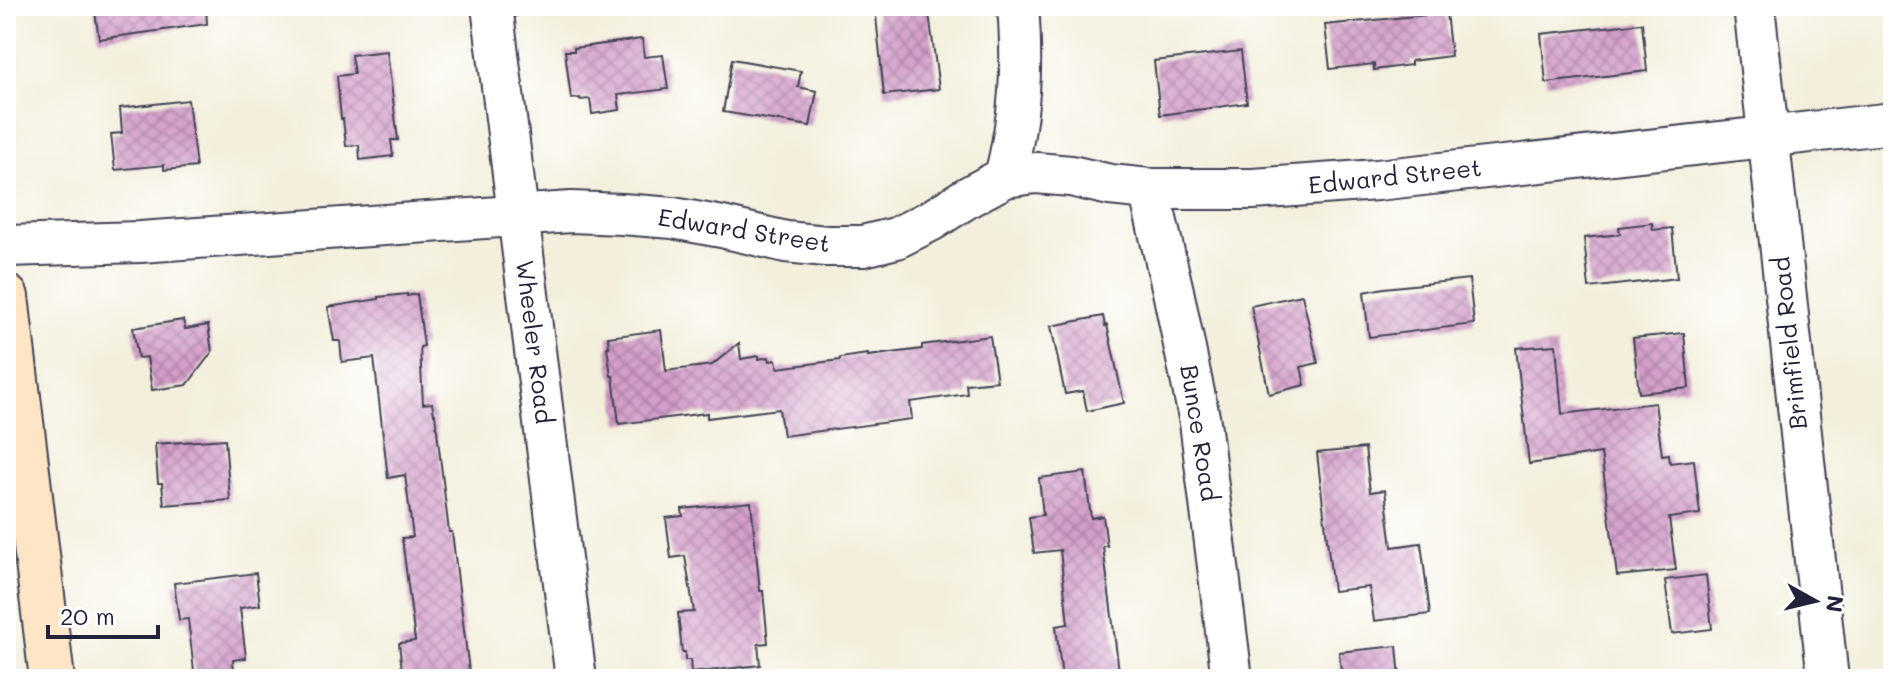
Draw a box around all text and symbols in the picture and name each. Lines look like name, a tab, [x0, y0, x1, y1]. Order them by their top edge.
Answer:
street label: Edward Street	[1307, 151, 1483, 200]
street label: Edward Street	[656, 201, 833, 258]
street label: Brimfield Road	[1764, 255, 1813, 431]
street label: Wheeler Road	[510, 258, 561, 425]
street label: Bunce Road	[1174, 362, 1227, 503]
north arrow	[1775, 561, 1855, 641]
scale bar	[48, 589, 158, 639]
text: N	[1820, 594, 1851, 614]
text: 20 m	[60, 600, 115, 631]

